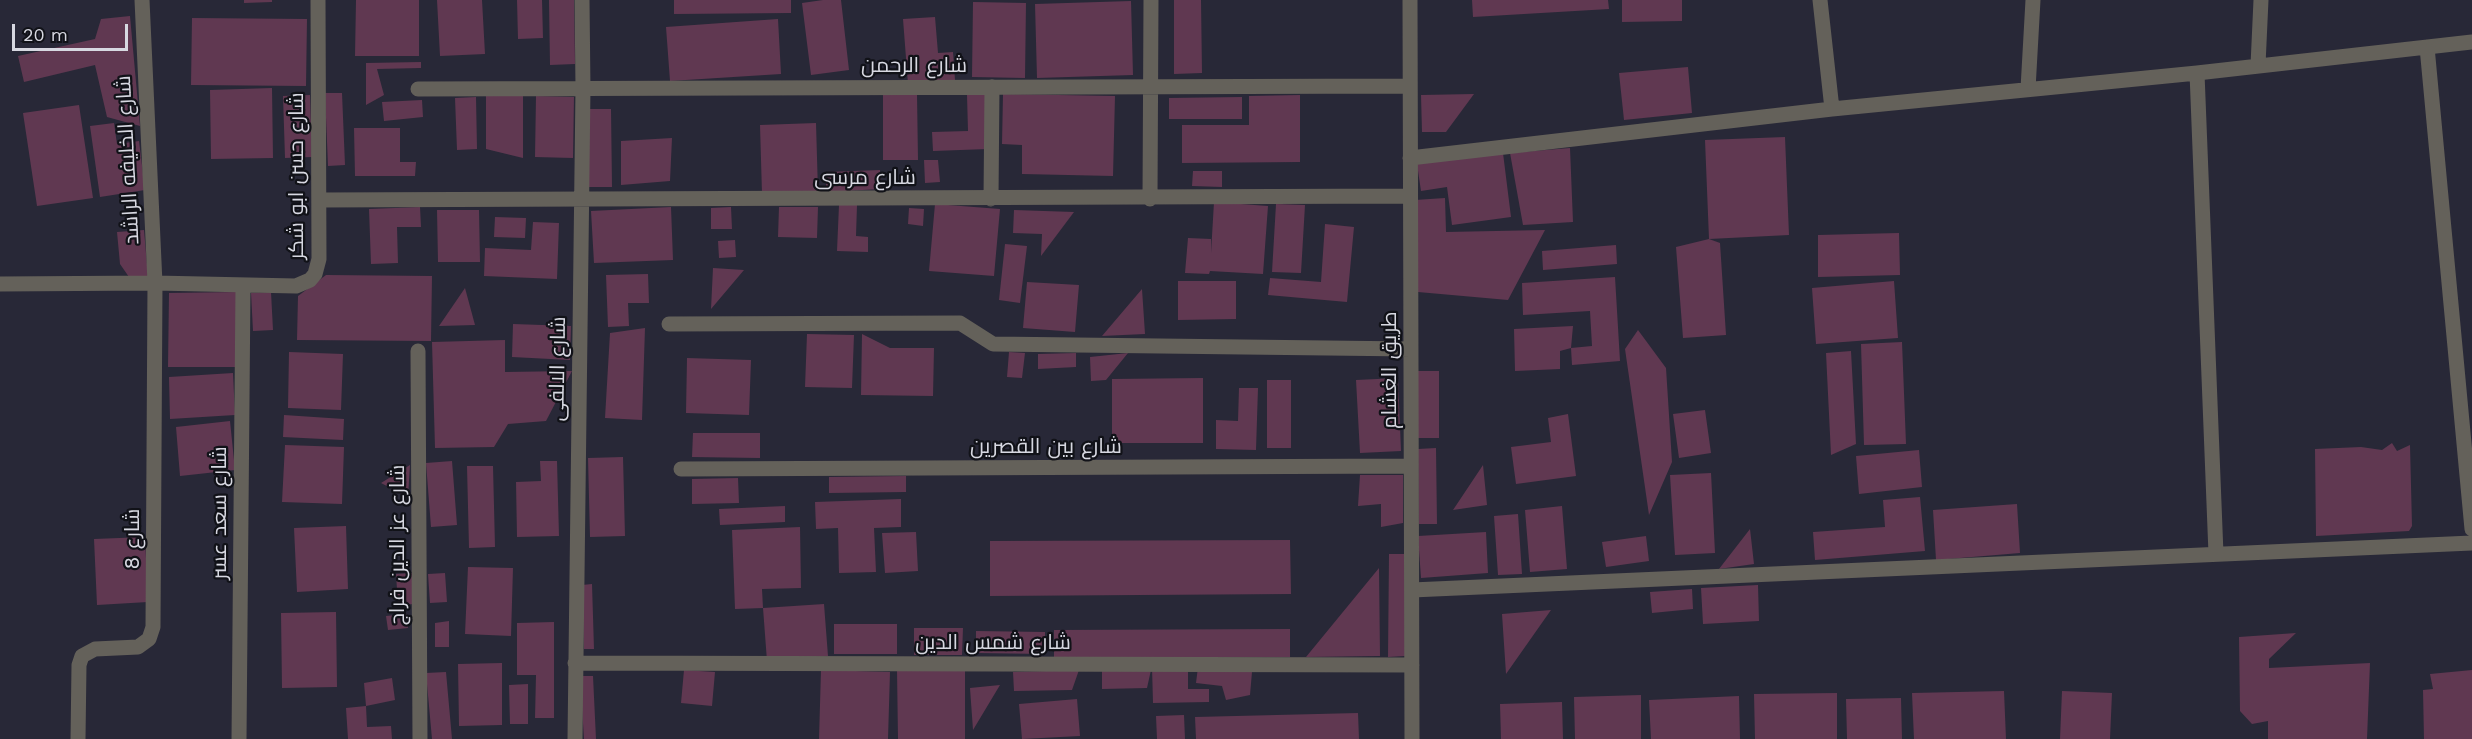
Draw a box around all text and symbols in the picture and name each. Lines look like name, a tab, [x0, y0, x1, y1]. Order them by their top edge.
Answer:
scale bar	[15, 12, 130, 50]
text: 20 m	[23, 24, 68, 45]
street label: شارع الرحمن	[861, 53, 967, 79]
street label: شارع الخليفه الراشد	[111, 75, 145, 245]
street label: شارع حسن ابو شكر	[284, 92, 310, 260]
street label: شارع مرسى	[814, 165, 916, 191]
street label: طريق الغشام	[1377, 311, 1403, 429]
street label: شارع الالفى	[544, 316, 572, 422]
street label: شارع بين القصرين	[970, 434, 1122, 460]
street label: شارع سعد عسر	[207, 446, 233, 580]
street label: شارع عز الدين فراج	[385, 465, 411, 625]
street label: شارع 8	[120, 509, 146, 569]
street label: شارع شمس الدين	[915, 630, 1071, 656]

